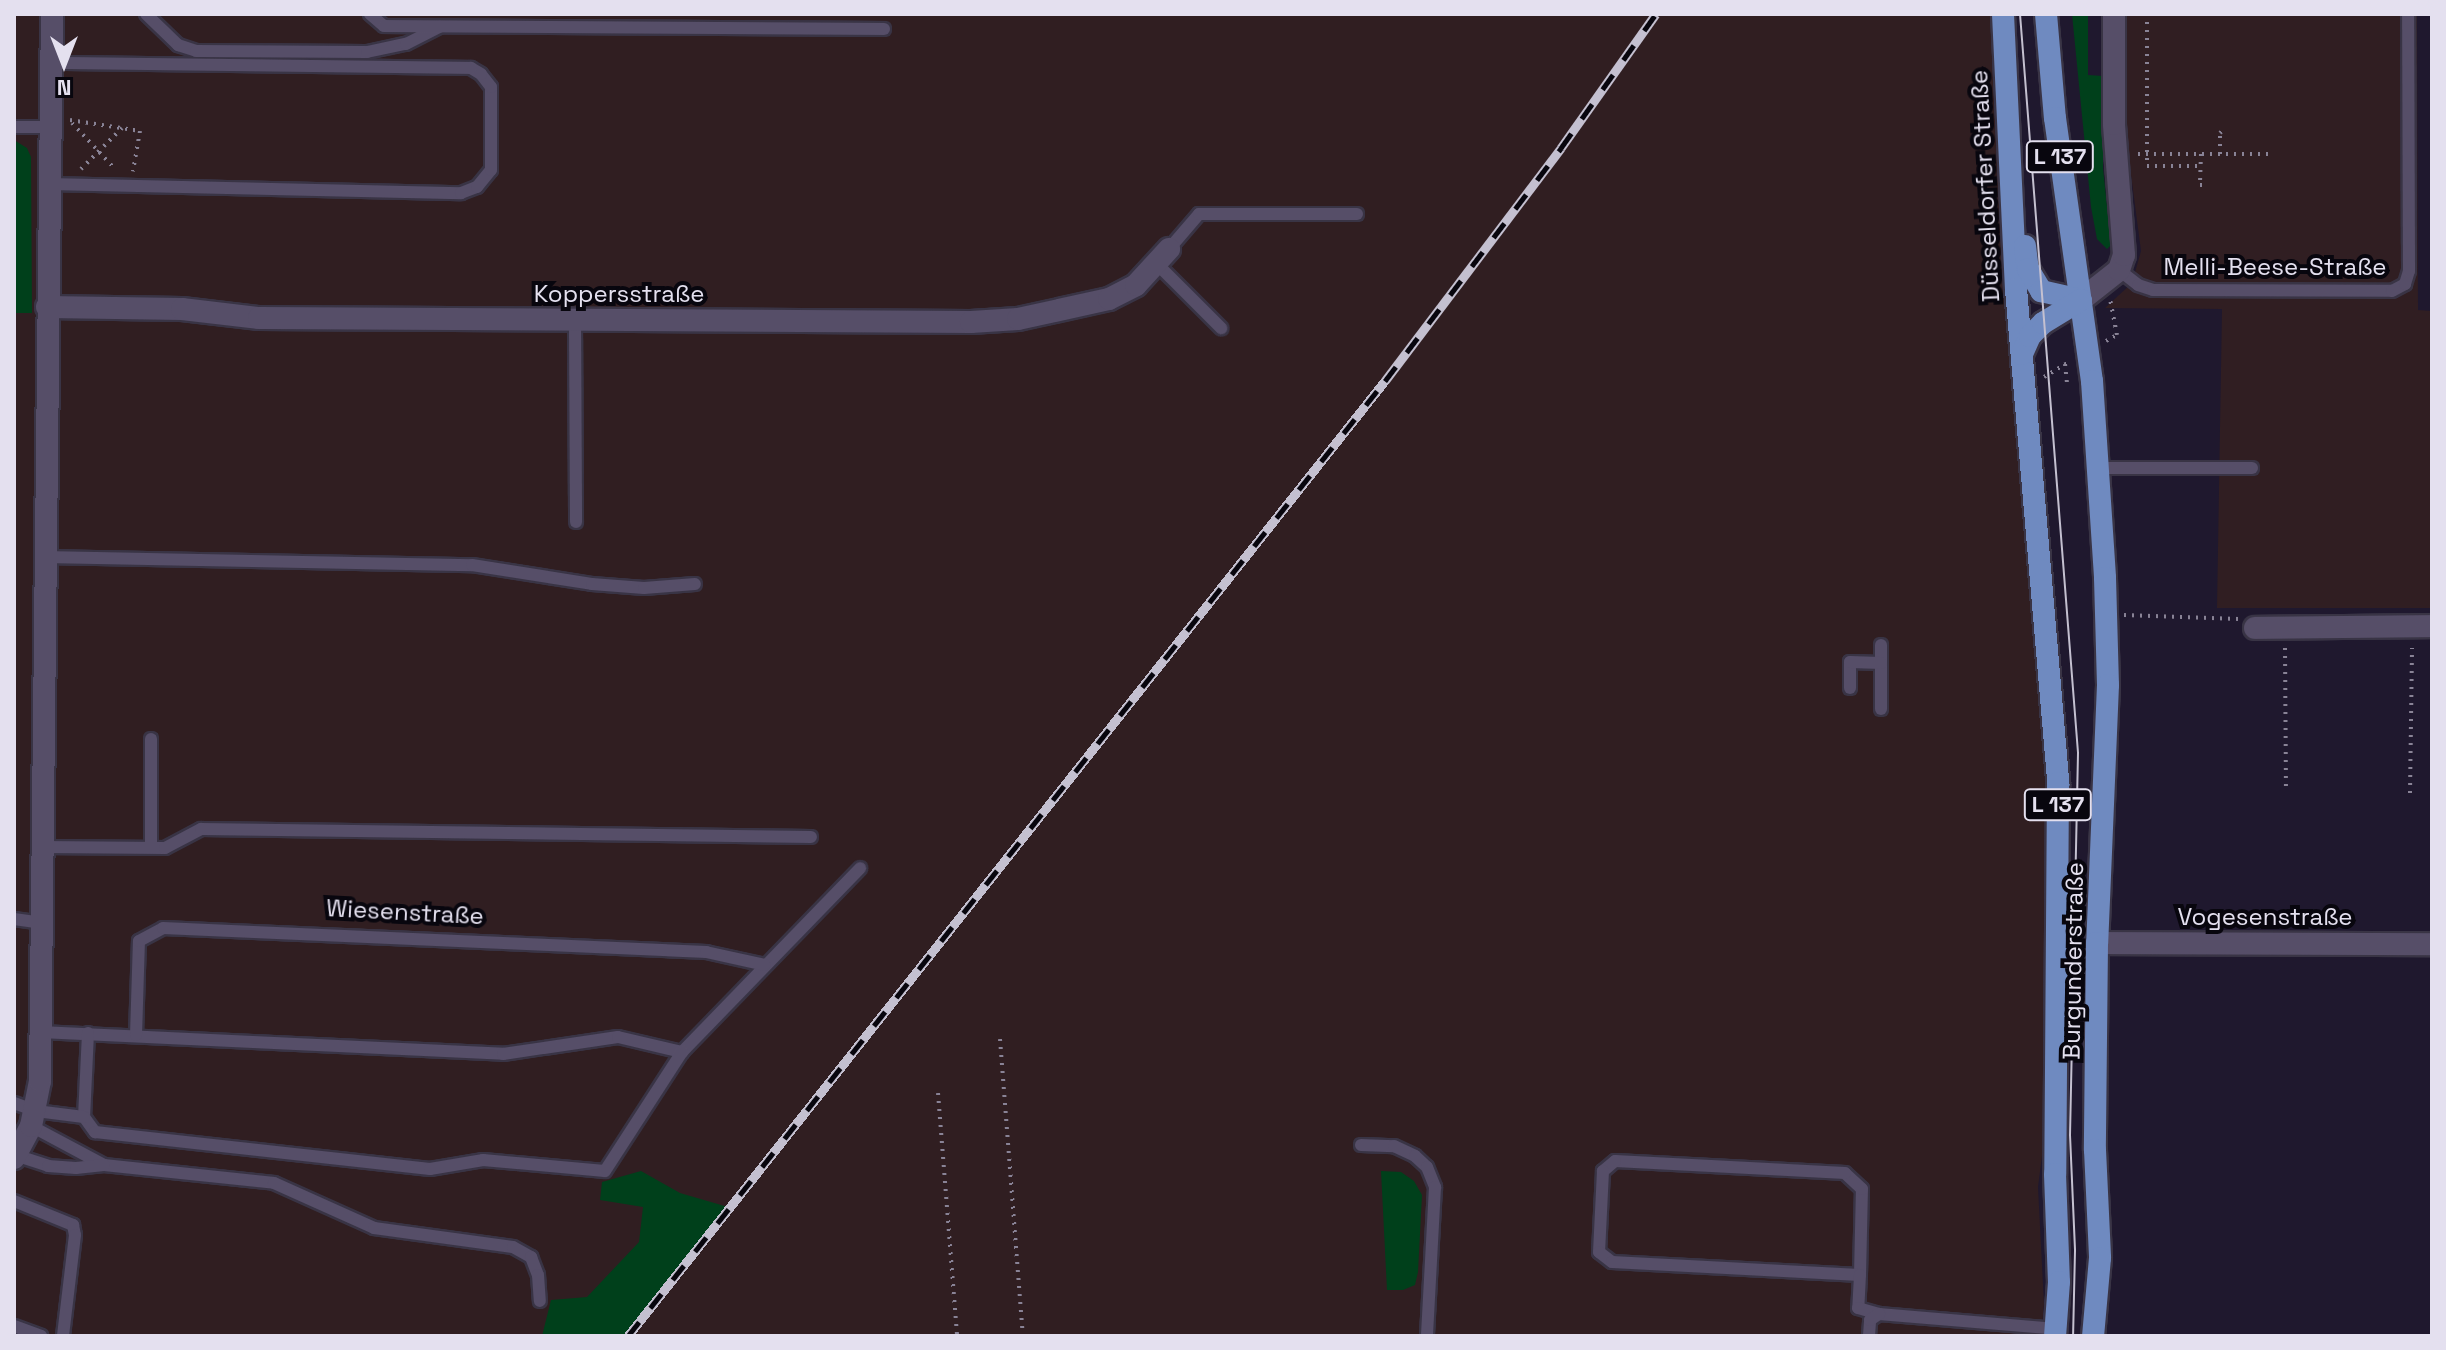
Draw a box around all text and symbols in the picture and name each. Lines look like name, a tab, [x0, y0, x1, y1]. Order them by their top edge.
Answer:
north arrow	[24, 24, 104, 104]
street label: Düsseldorfer Straße	[1965, 69, 2005, 303]
text: N	[57, 74, 71, 102]
road number: L 137	[2024, 139, 2096, 175]
street label: Melli-Beese-Straße	[2163, 253, 2387, 281]
street label: Koppersstraße	[534, 280, 704, 308]
road number: L 137	[2022, 787, 2094, 823]
street label: Burgunderstraße	[2057, 862, 2089, 1060]
street label: Wiesenstraße	[325, 893, 485, 931]
street label: Vogesenstraße	[2177, 903, 2353, 931]

